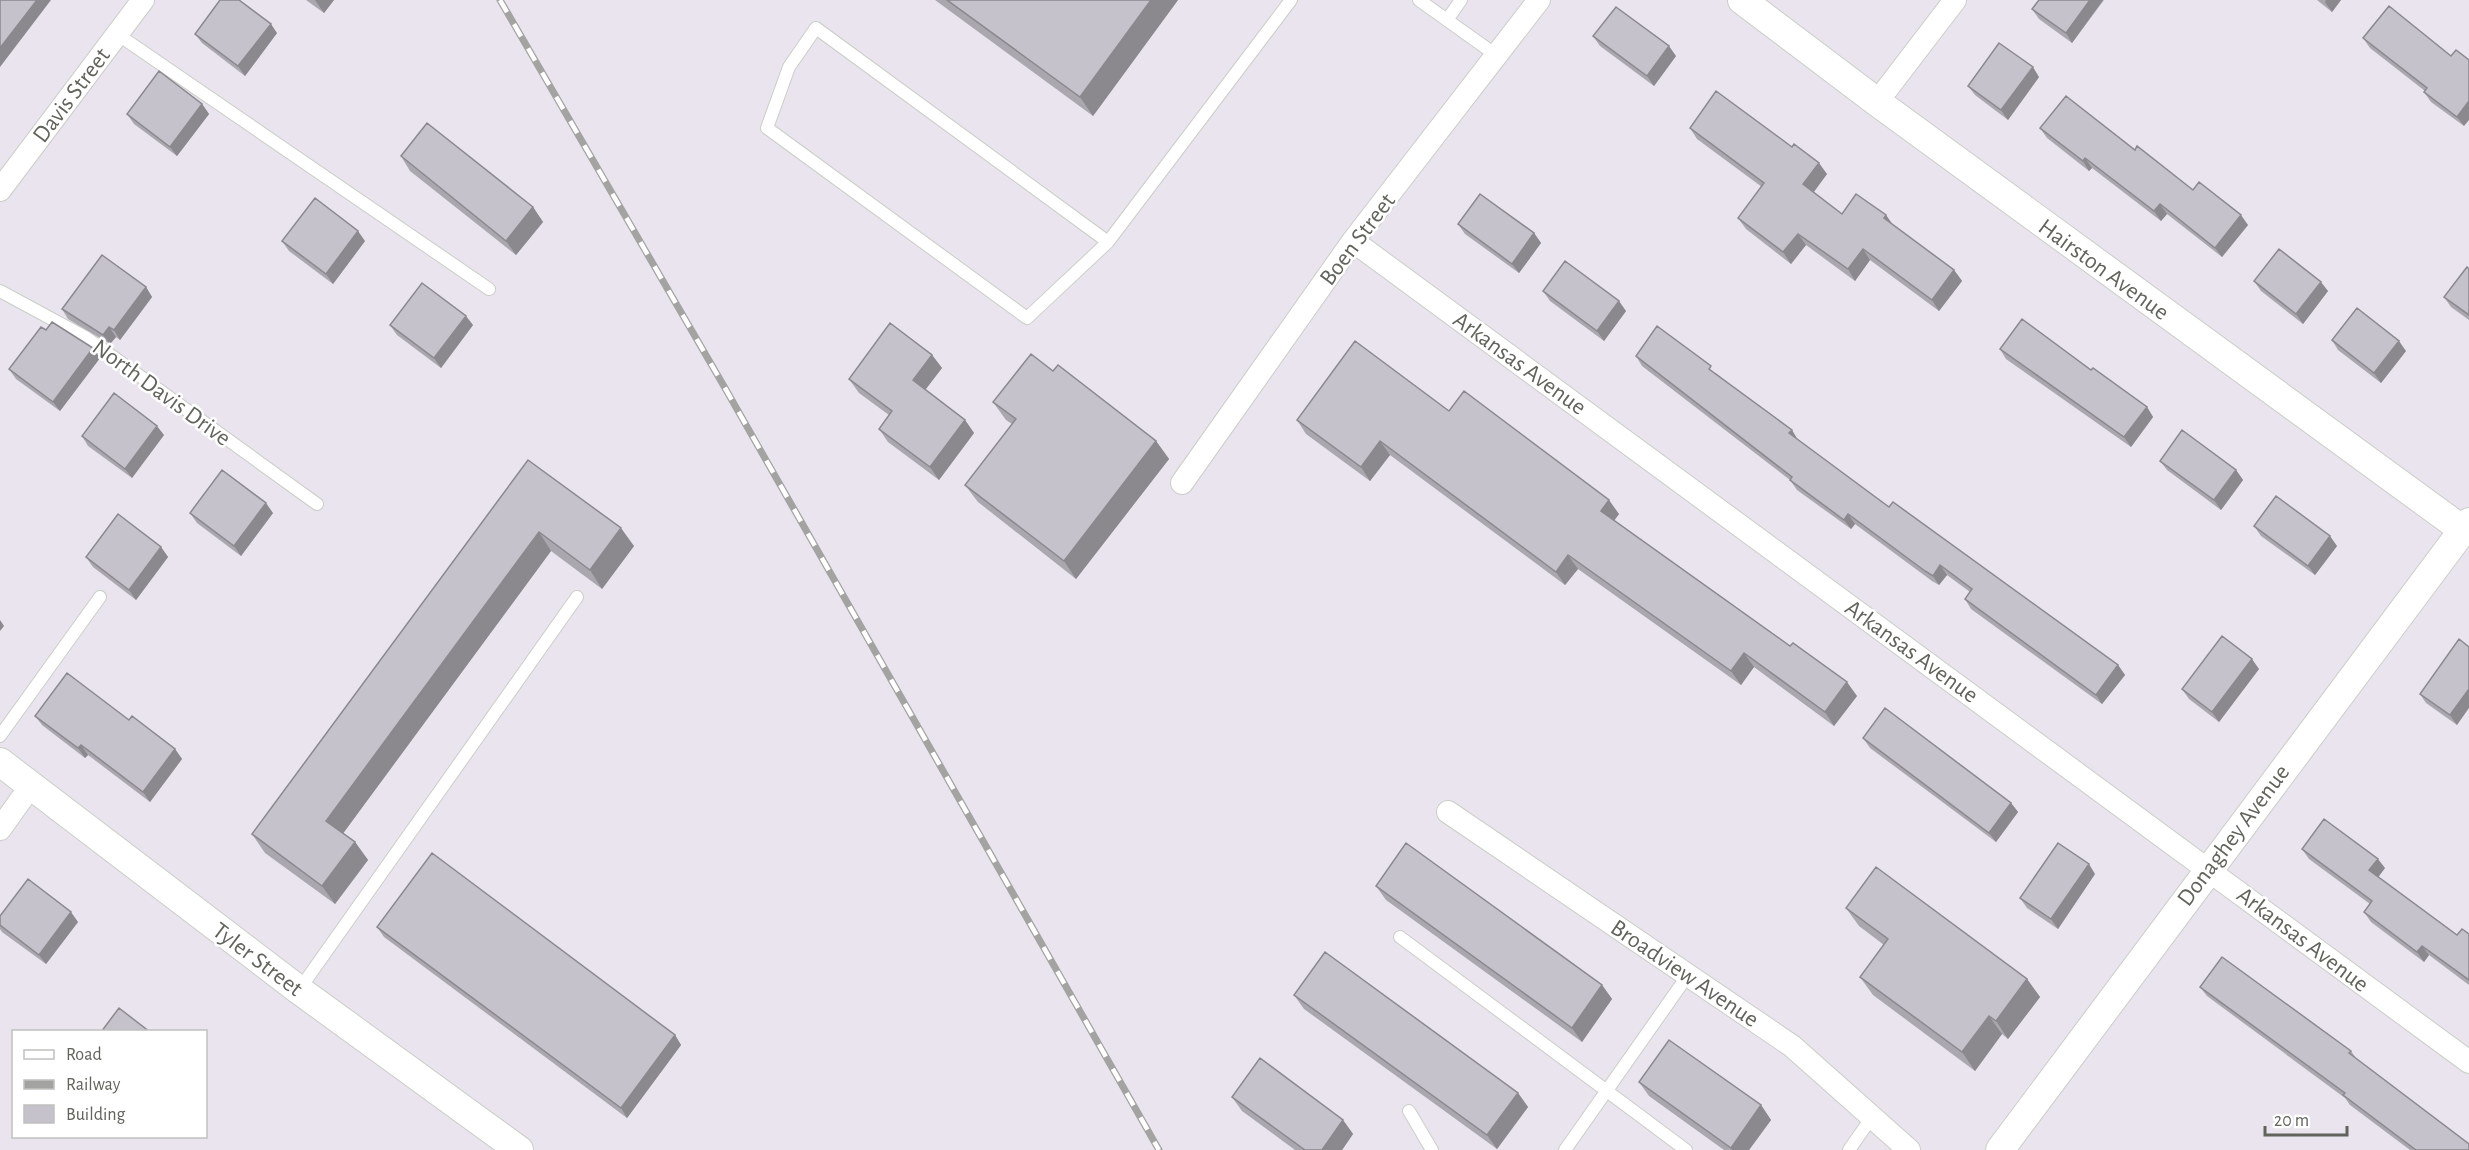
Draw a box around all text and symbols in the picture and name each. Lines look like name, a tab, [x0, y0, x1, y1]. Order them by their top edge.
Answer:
street label: Davis Street	[29, 44, 115, 147]
street label: Boen Street	[1316, 189, 1400, 290]
street label: Hairston Avenue	[2034, 215, 2173, 325]
street label: Arkansas Avenue	[1448, 308, 1590, 420]
street label: North Davis Drive	[88, 335, 235, 451]
street label: Arkansas Avenue	[1840, 596, 1982, 708]
street label: Donaghey Avenue	[2173, 761, 2295, 911]
street label: Arkansas Avenue	[2232, 883, 2373, 997]
street label: Broadview Avenue	[1606, 916, 1763, 1032]
street label: Tyler Street	[208, 918, 307, 1001]
legend	[12, 1030, 207, 1138]
text: Road	[66, 1046, 102, 1064]
text: Railway	[66, 1076, 121, 1094]
scale bar	[2265, 1099, 2348, 1137]
text: Building	[66, 1106, 126, 1124]
text: 20 m	[2274, 1112, 2309, 1130]

